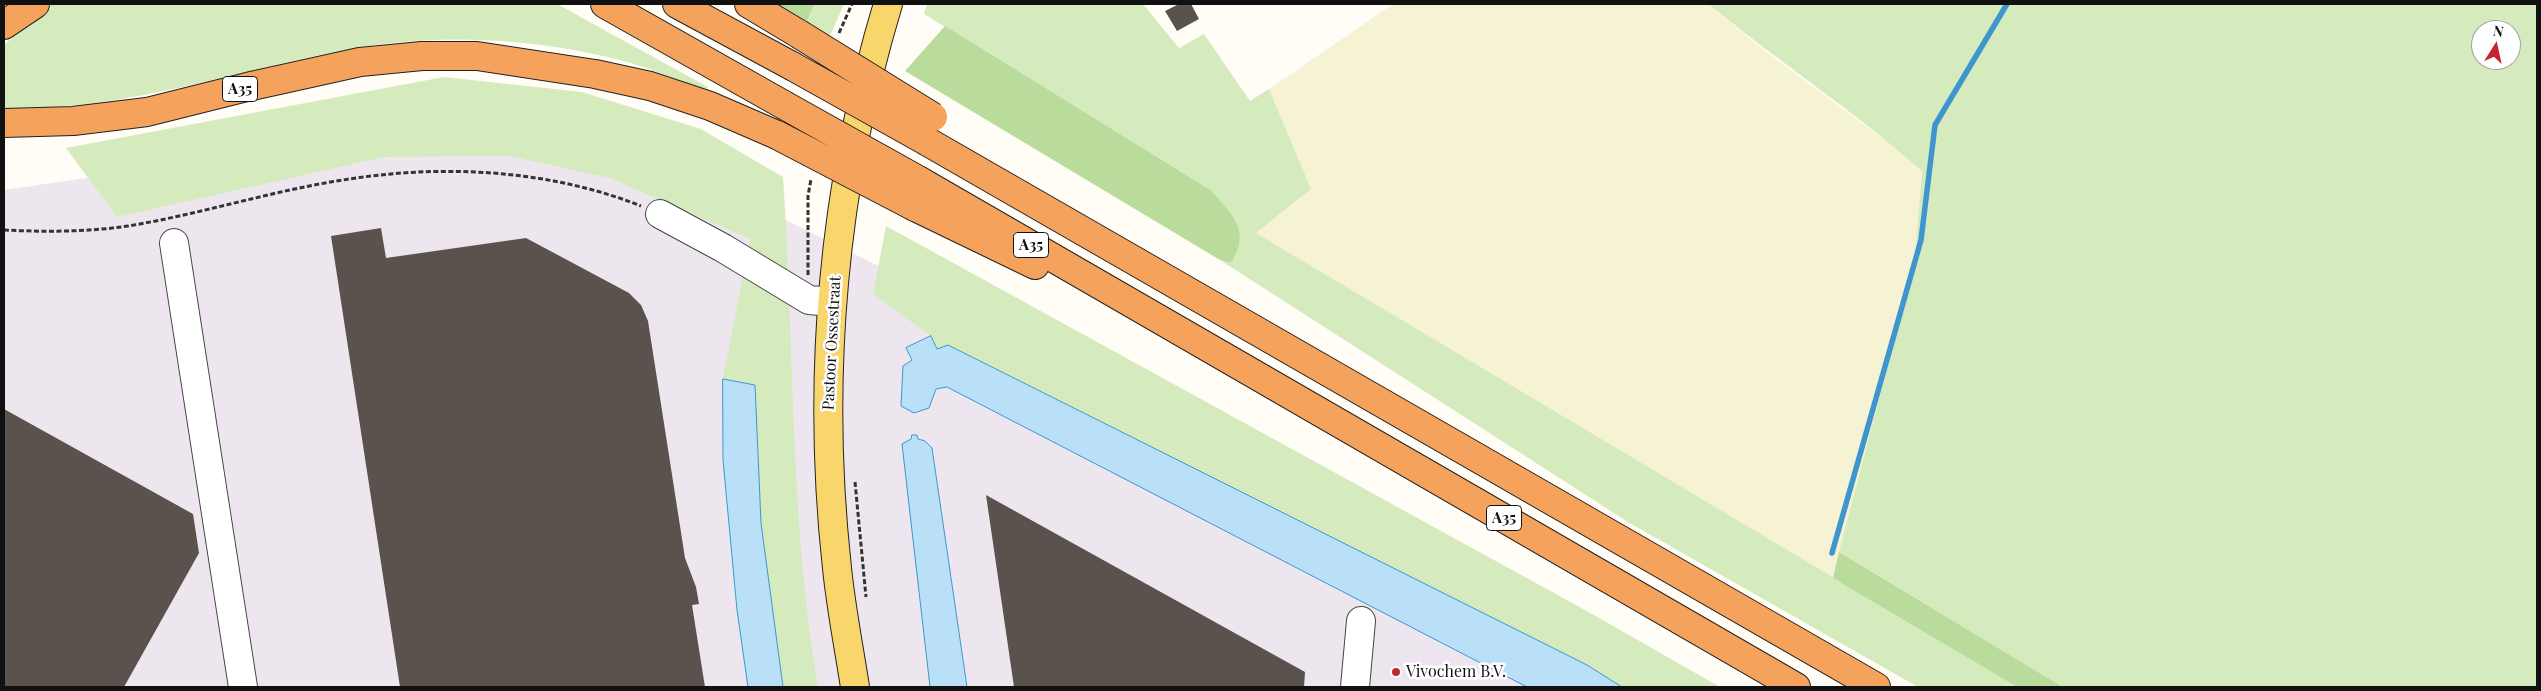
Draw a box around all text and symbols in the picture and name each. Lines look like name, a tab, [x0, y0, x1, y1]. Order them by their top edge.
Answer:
north arrow	[2471, 20, 2521, 70]
text: N	[2492, 20, 2505, 41]
road number: A35	[222, 76, 258, 102]
road number: A35	[1014, 232, 1048, 258]
street label: Pastoor Ossestraat	[819, 275, 845, 411]
road number: A35	[1486, 506, 1522, 530]
place label: Vivochem B.V.	[1406, 662, 1506, 682]
marker: Vivochem B.V.	[1390, 666, 1402, 678]

